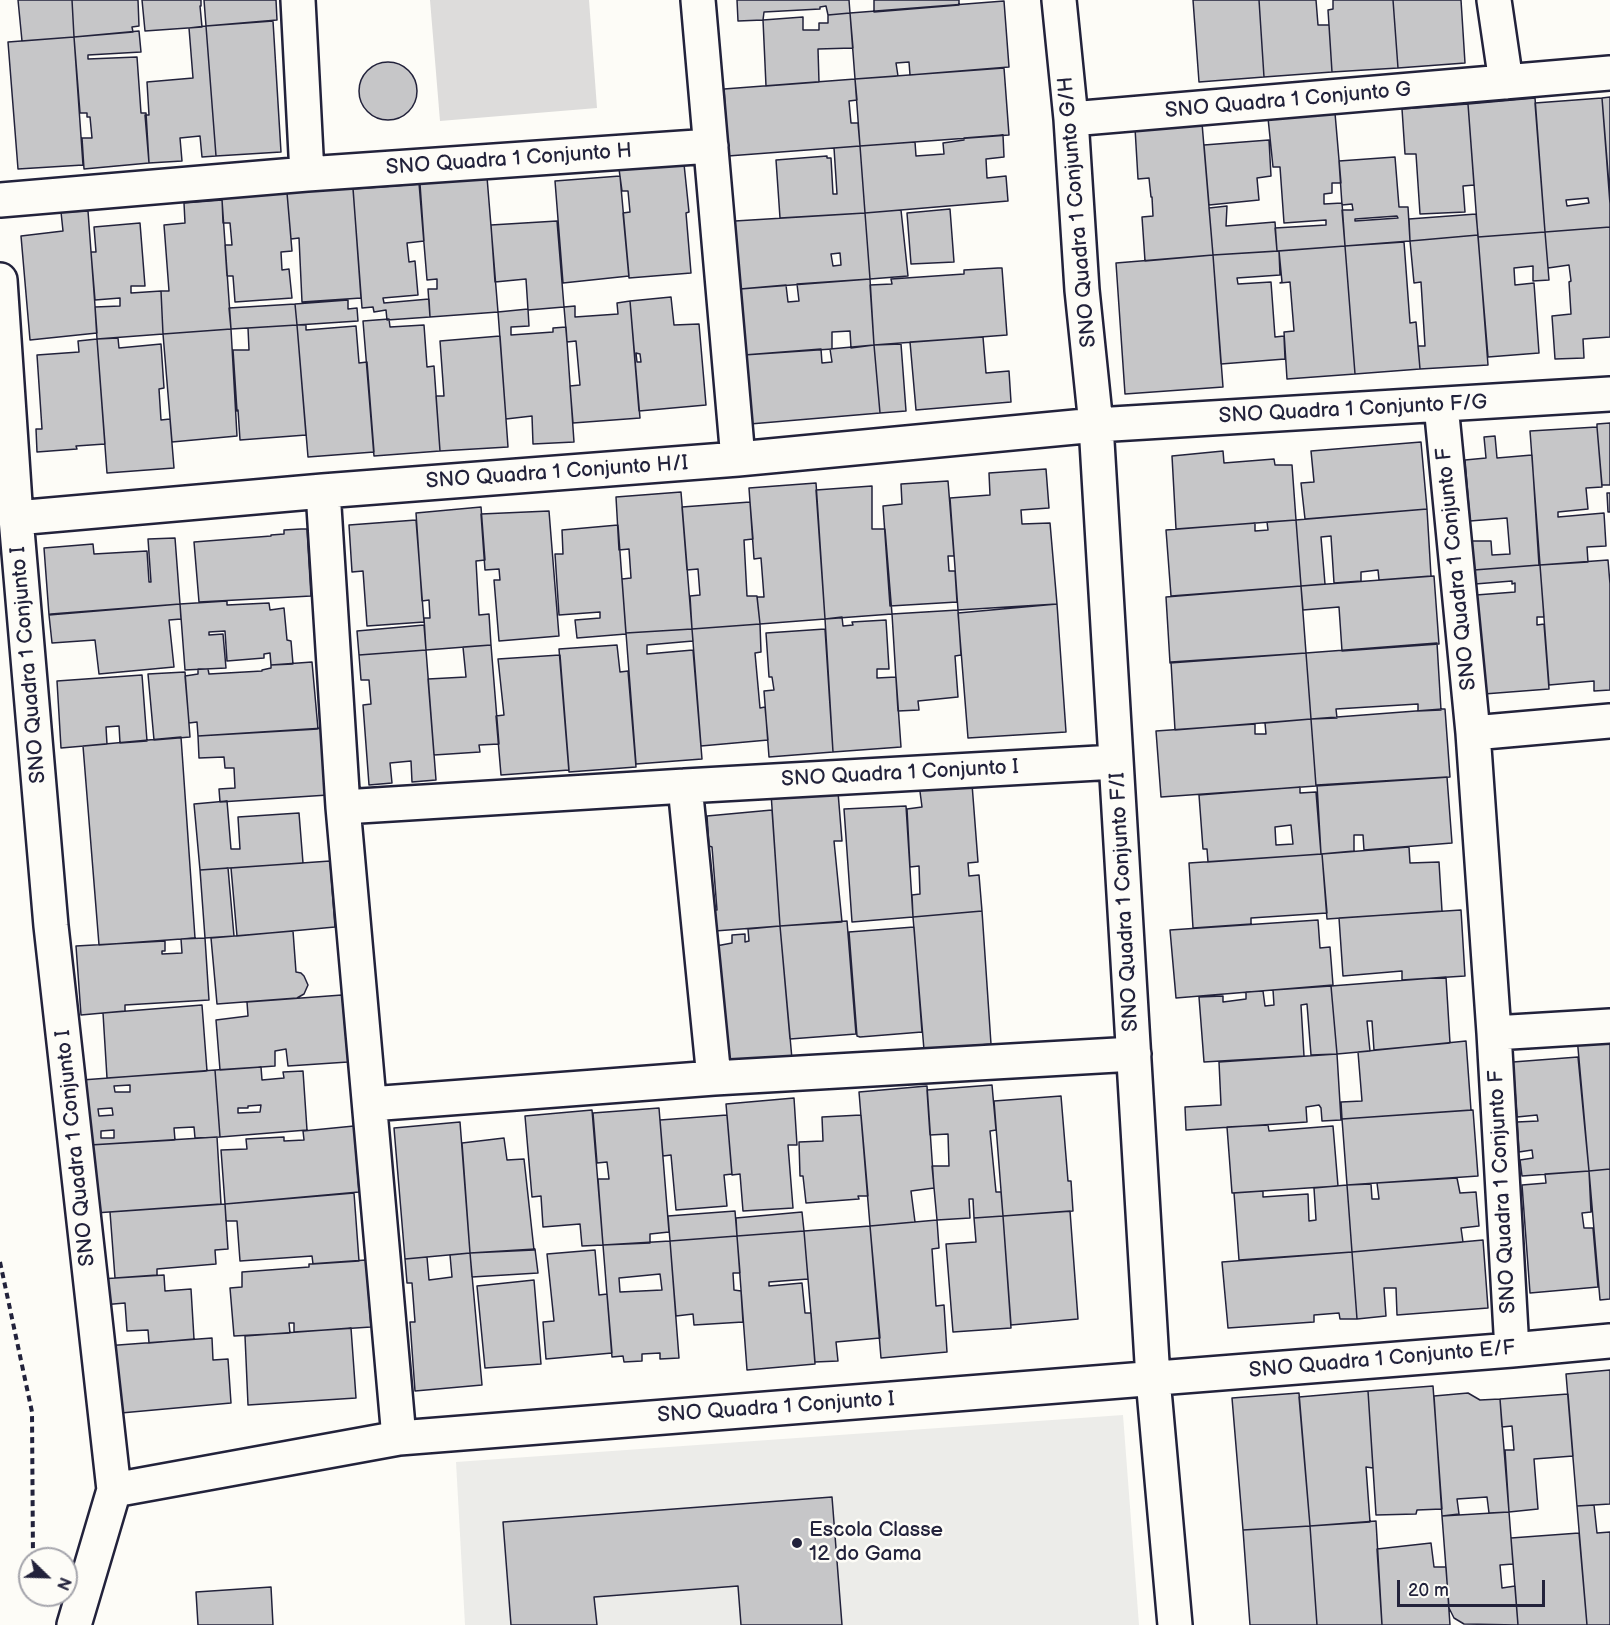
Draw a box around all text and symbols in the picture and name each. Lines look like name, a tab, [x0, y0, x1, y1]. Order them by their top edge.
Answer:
street label: SNO Quadra 1 Conjunto G/H	[1054, 75, 1102, 349]
street label: SNO Quadra 1 Conjunto G	[1164, 78, 1412, 124]
street label: SNO Quadra 1 Conjunto H	[385, 139, 633, 181]
street label: SNO Quadra 1 Conjunto F/G	[1218, 390, 1488, 430]
street label: SNO Quadra 1 Conjunto F	[1432, 446, 1482, 692]
street label: SNO Quadra 1 Conjunto H/I	[425, 451, 689, 495]
street label: SNO Quadra 1 Conjunto I	[6, 545, 52, 785]
street label: SNO Quadra 1 Conjunto I	[781, 755, 1019, 793]
street label: SNO Quadra 1 Conjunto F/I	[1106, 772, 1144, 1032]
street label: SNO Quadra 1 Conjunto I	[51, 1028, 101, 1268]
street label: SNO Quadra 1 Conjunto F	[1484, 1070, 1522, 1314]
street label: SNO Quadra 1 Conjunto E/F	[1248, 1336, 1516, 1384]
street label: SNO Quadra 1 Conjunto I	[657, 1387, 895, 1429]
place label: Escola Classe 12 do Gama	[809, 1518, 943, 1568]
marker: Escola Classe 12 do Gama	[790, 1536, 804, 1550]
north arrow	[18, 1547, 78, 1607]
scale bar	[1400, 1568, 1548, 1606]
text: N	[52, 1574, 74, 1593]
text: 20 m	[1408, 1580, 1449, 1601]

